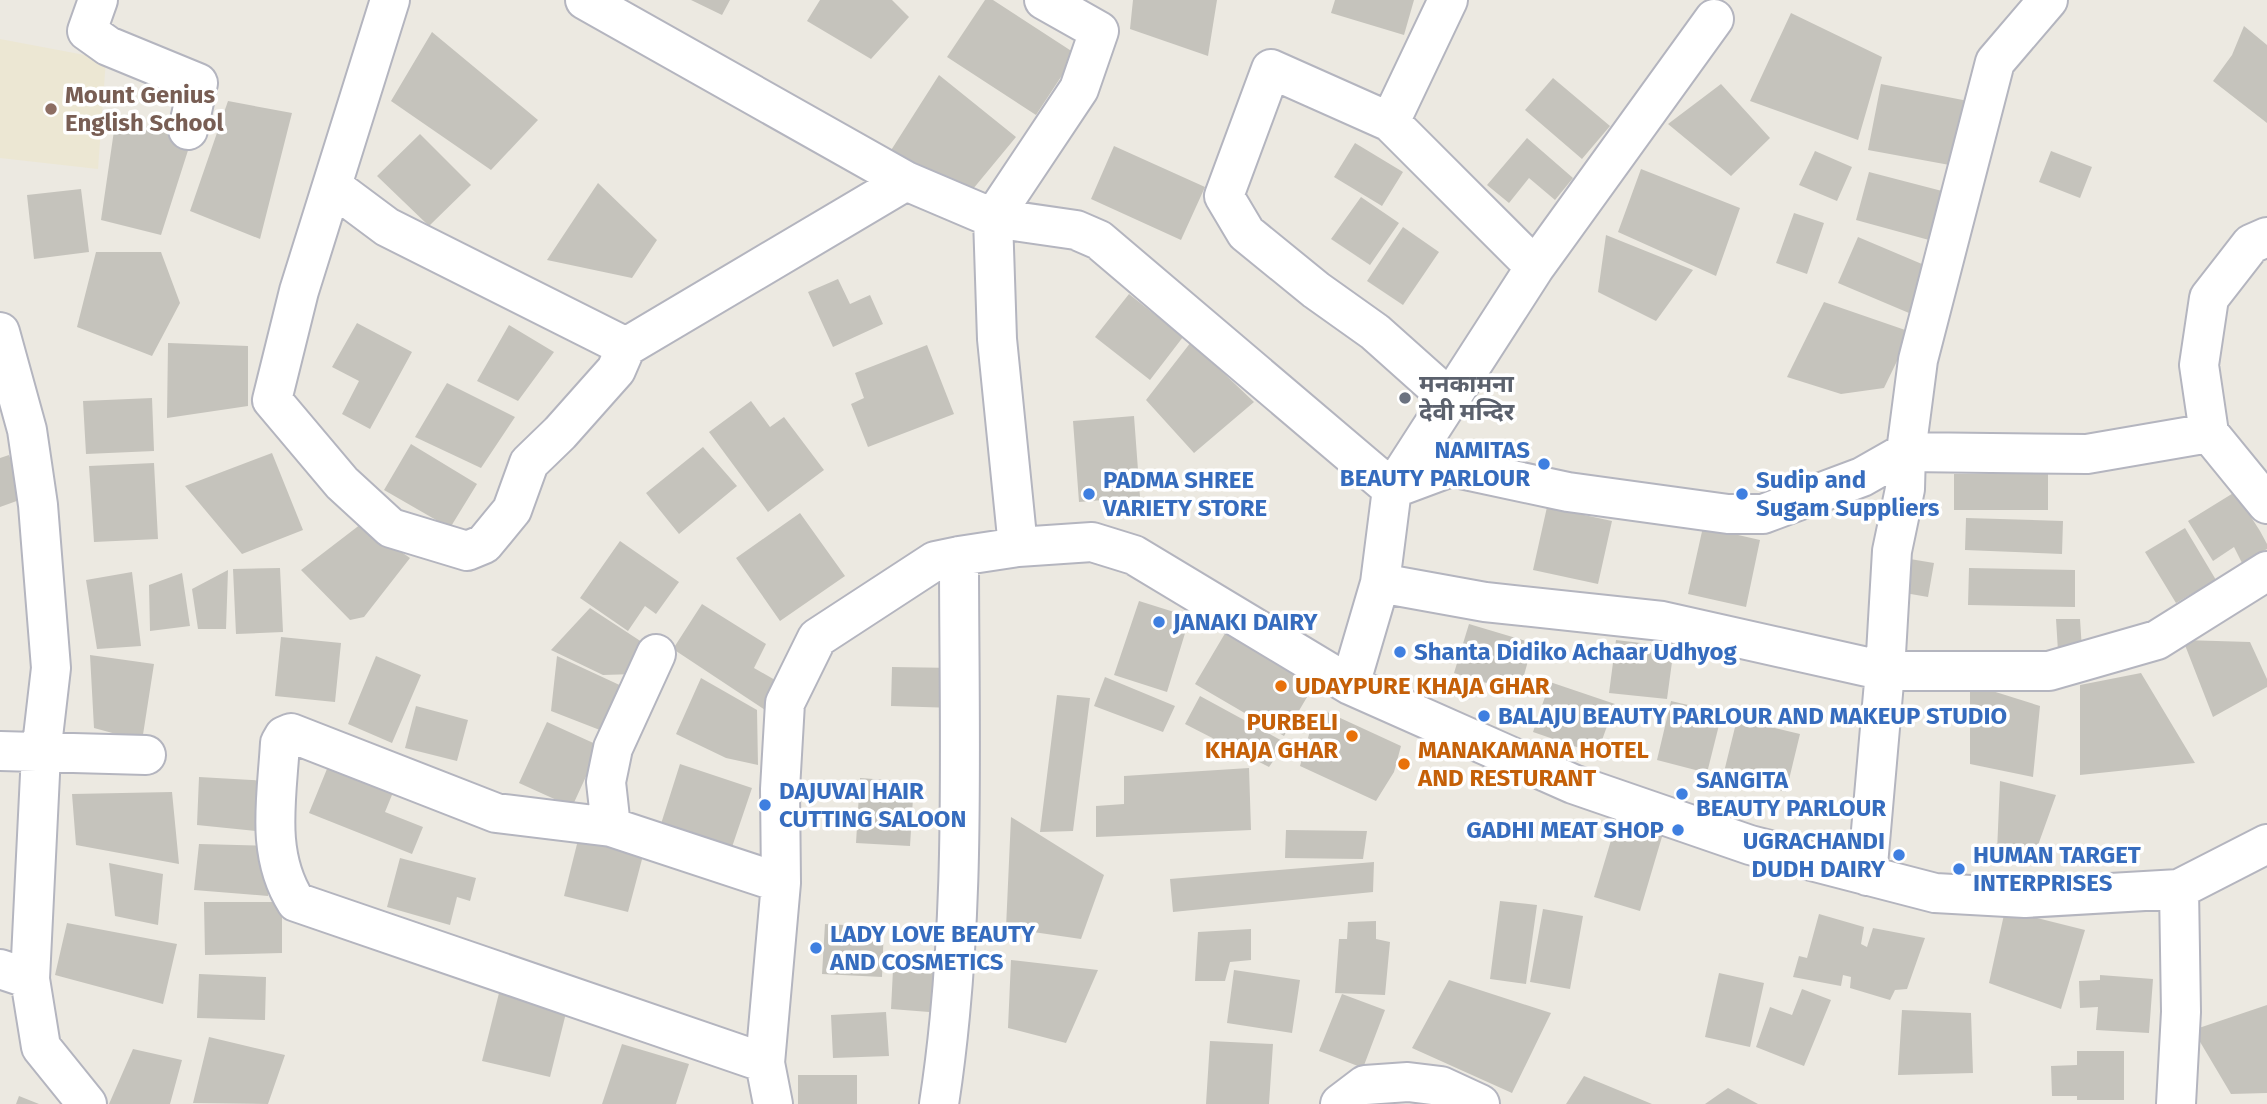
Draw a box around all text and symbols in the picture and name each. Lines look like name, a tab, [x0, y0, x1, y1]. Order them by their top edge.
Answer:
place label: Mount Genius English School	[65, 81, 225, 137]
marker: Mount Genius English School	[43, 101, 59, 117]
place label: मनकामना देवी मन्दिर	[1419, 370, 1515, 426]
marker: मनकामना देवी मन्दिर	[1397, 390, 1413, 406]
place label: NAMITAS BEAUTY PARLOUR	[1340, 436, 1530, 492]
marker: NAMITAS BEAUTY PARLOUR	[1536, 456, 1552, 472]
place label: PADMA SHREE VARIETY STORE	[1102, 466, 1267, 522]
place label: Sudip and Sugam Suppliers	[1756, 466, 1940, 522]
marker: PADMA SHREE VARIETY STORE	[1081, 486, 1097, 502]
marker: Sudip and Sugam Suppliers	[1734, 486, 1750, 502]
place label: JANAKI DAIRY	[1172, 608, 1318, 636]
marker: JANAKI DAIRY	[1151, 614, 1167, 630]
place label: Shanta Didiko Achaar Udhyog	[1414, 638, 1738, 666]
marker: Shanta Didiko Achaar Udhyog	[1392, 644, 1408, 660]
place label: UDAYPURE KHAJA GHAR	[1295, 672, 1550, 700]
marker: UDAYPURE KHAJA GHAR	[1273, 678, 1289, 694]
place label: BALAJU BEAUTY PARLOUR AND MAKEUP STUDIO	[1498, 702, 2007, 730]
place label: PURBELI KHAJA GHAR	[1205, 708, 1338, 764]
marker: BALAJU BEAUTY PARLOUR AND MAKEUP STUDIO	[1476, 708, 1492, 724]
marker: PURBELI KHAJA GHAR	[1344, 728, 1360, 744]
place label: MANAKAMANA HOTEL AND RESTURANT	[1417, 736, 1649, 792]
marker: MANAKAMANA HOTEL AND RESTURANT	[1396, 756, 1412, 772]
place label: SANGITA BEAUTY PARLOUR	[1696, 766, 1886, 822]
place label: DAJUVAI HAIR CUTTING SALOON	[779, 777, 966, 833]
marker: SANGITA BEAUTY PARLOUR	[1674, 786, 1690, 802]
marker: DAJUVAI HAIR CUTTING SALOON	[757, 797, 773, 813]
place label: GADHI MEAT SHOP	[1466, 816, 1664, 844]
marker: GADHI MEAT SHOP	[1670, 822, 1686, 838]
place label: UGRACHANDI DUDH DAIRY	[1743, 827, 1886, 883]
place label: HUMAN TARGET INTERPRISES	[1973, 841, 2141, 897]
marker: UGRACHANDI DUDH DAIRY	[1891, 847, 1907, 863]
marker: HUMAN TARGET INTERPRISES	[1951, 861, 1967, 877]
place label: LADY LOVE BEAUTY AND COSMETICS	[829, 920, 1036, 976]
marker: LADY LOVE BEAUTY AND COSMETICS	[808, 940, 824, 956]

